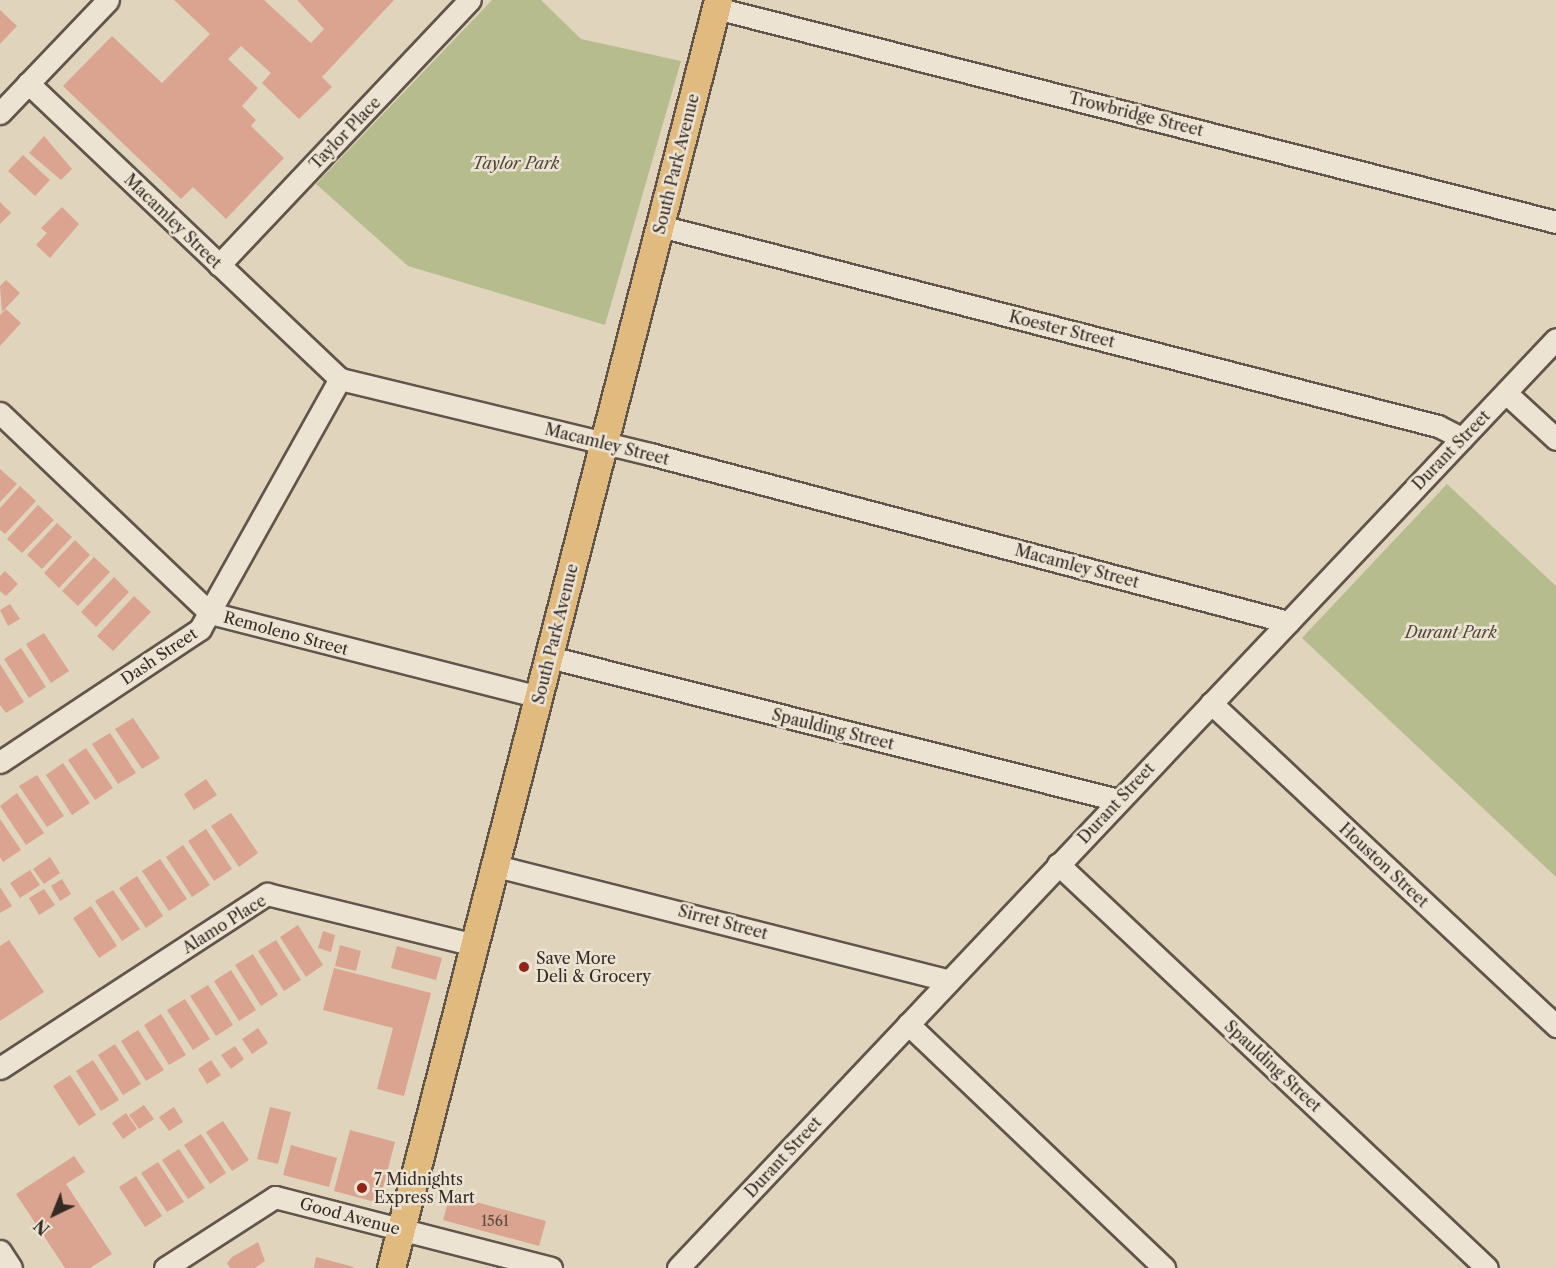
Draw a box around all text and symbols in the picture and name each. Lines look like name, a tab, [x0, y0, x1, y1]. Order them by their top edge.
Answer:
street label: Trowbridge Street	[1067, 88, 1205, 140]
street label: South Park Avenue	[649, 91, 703, 237]
street label: Taylor Place	[305, 93, 385, 173]
park label: Taylor Park	[473, 153, 559, 173]
street label: Macamley Street	[120, 170, 226, 272]
street label: Koester Street	[1007, 307, 1117, 351]
street label: Durant Street	[1408, 406, 1494, 494]
street label: Macamley Street	[543, 419, 671, 469]
street label: Macamley Street	[1013, 540, 1141, 592]
street label: South Park Avenue	[528, 561, 582, 707]
street label: Remoleno Street	[221, 607, 351, 659]
park label: Durant Park	[1405, 622, 1497, 642]
street label: Dash Street	[117, 623, 201, 689]
street label: Spaulding Street	[770, 705, 896, 753]
street label: Durant Street	[1074, 759, 1158, 847]
street label: Houston Street	[1335, 819, 1433, 911]
street label: Alamo Place	[179, 891, 269, 957]
street label: Sirret Street	[676, 901, 770, 943]
place label: Save More Deli & Grocery	[536, 948, 651, 986]
marker: Save More Deli & Grocery	[517, 960, 531, 974]
street label: Spaulding Street	[1221, 1016, 1325, 1116]
street label: Durant Street	[741, 1113, 825, 1201]
place label: 7 Midnights Express Mart	[374, 1169, 475, 1207]
marker: 7 Midnights Express Mart	[355, 1181, 369, 1195]
north arrow	[24, 1184, 84, 1244]
street label: Good Avenue	[298, 1193, 402, 1239]
house number: 1561	[481, 1213, 509, 1229]
text: N	[30, 1215, 54, 1239]

